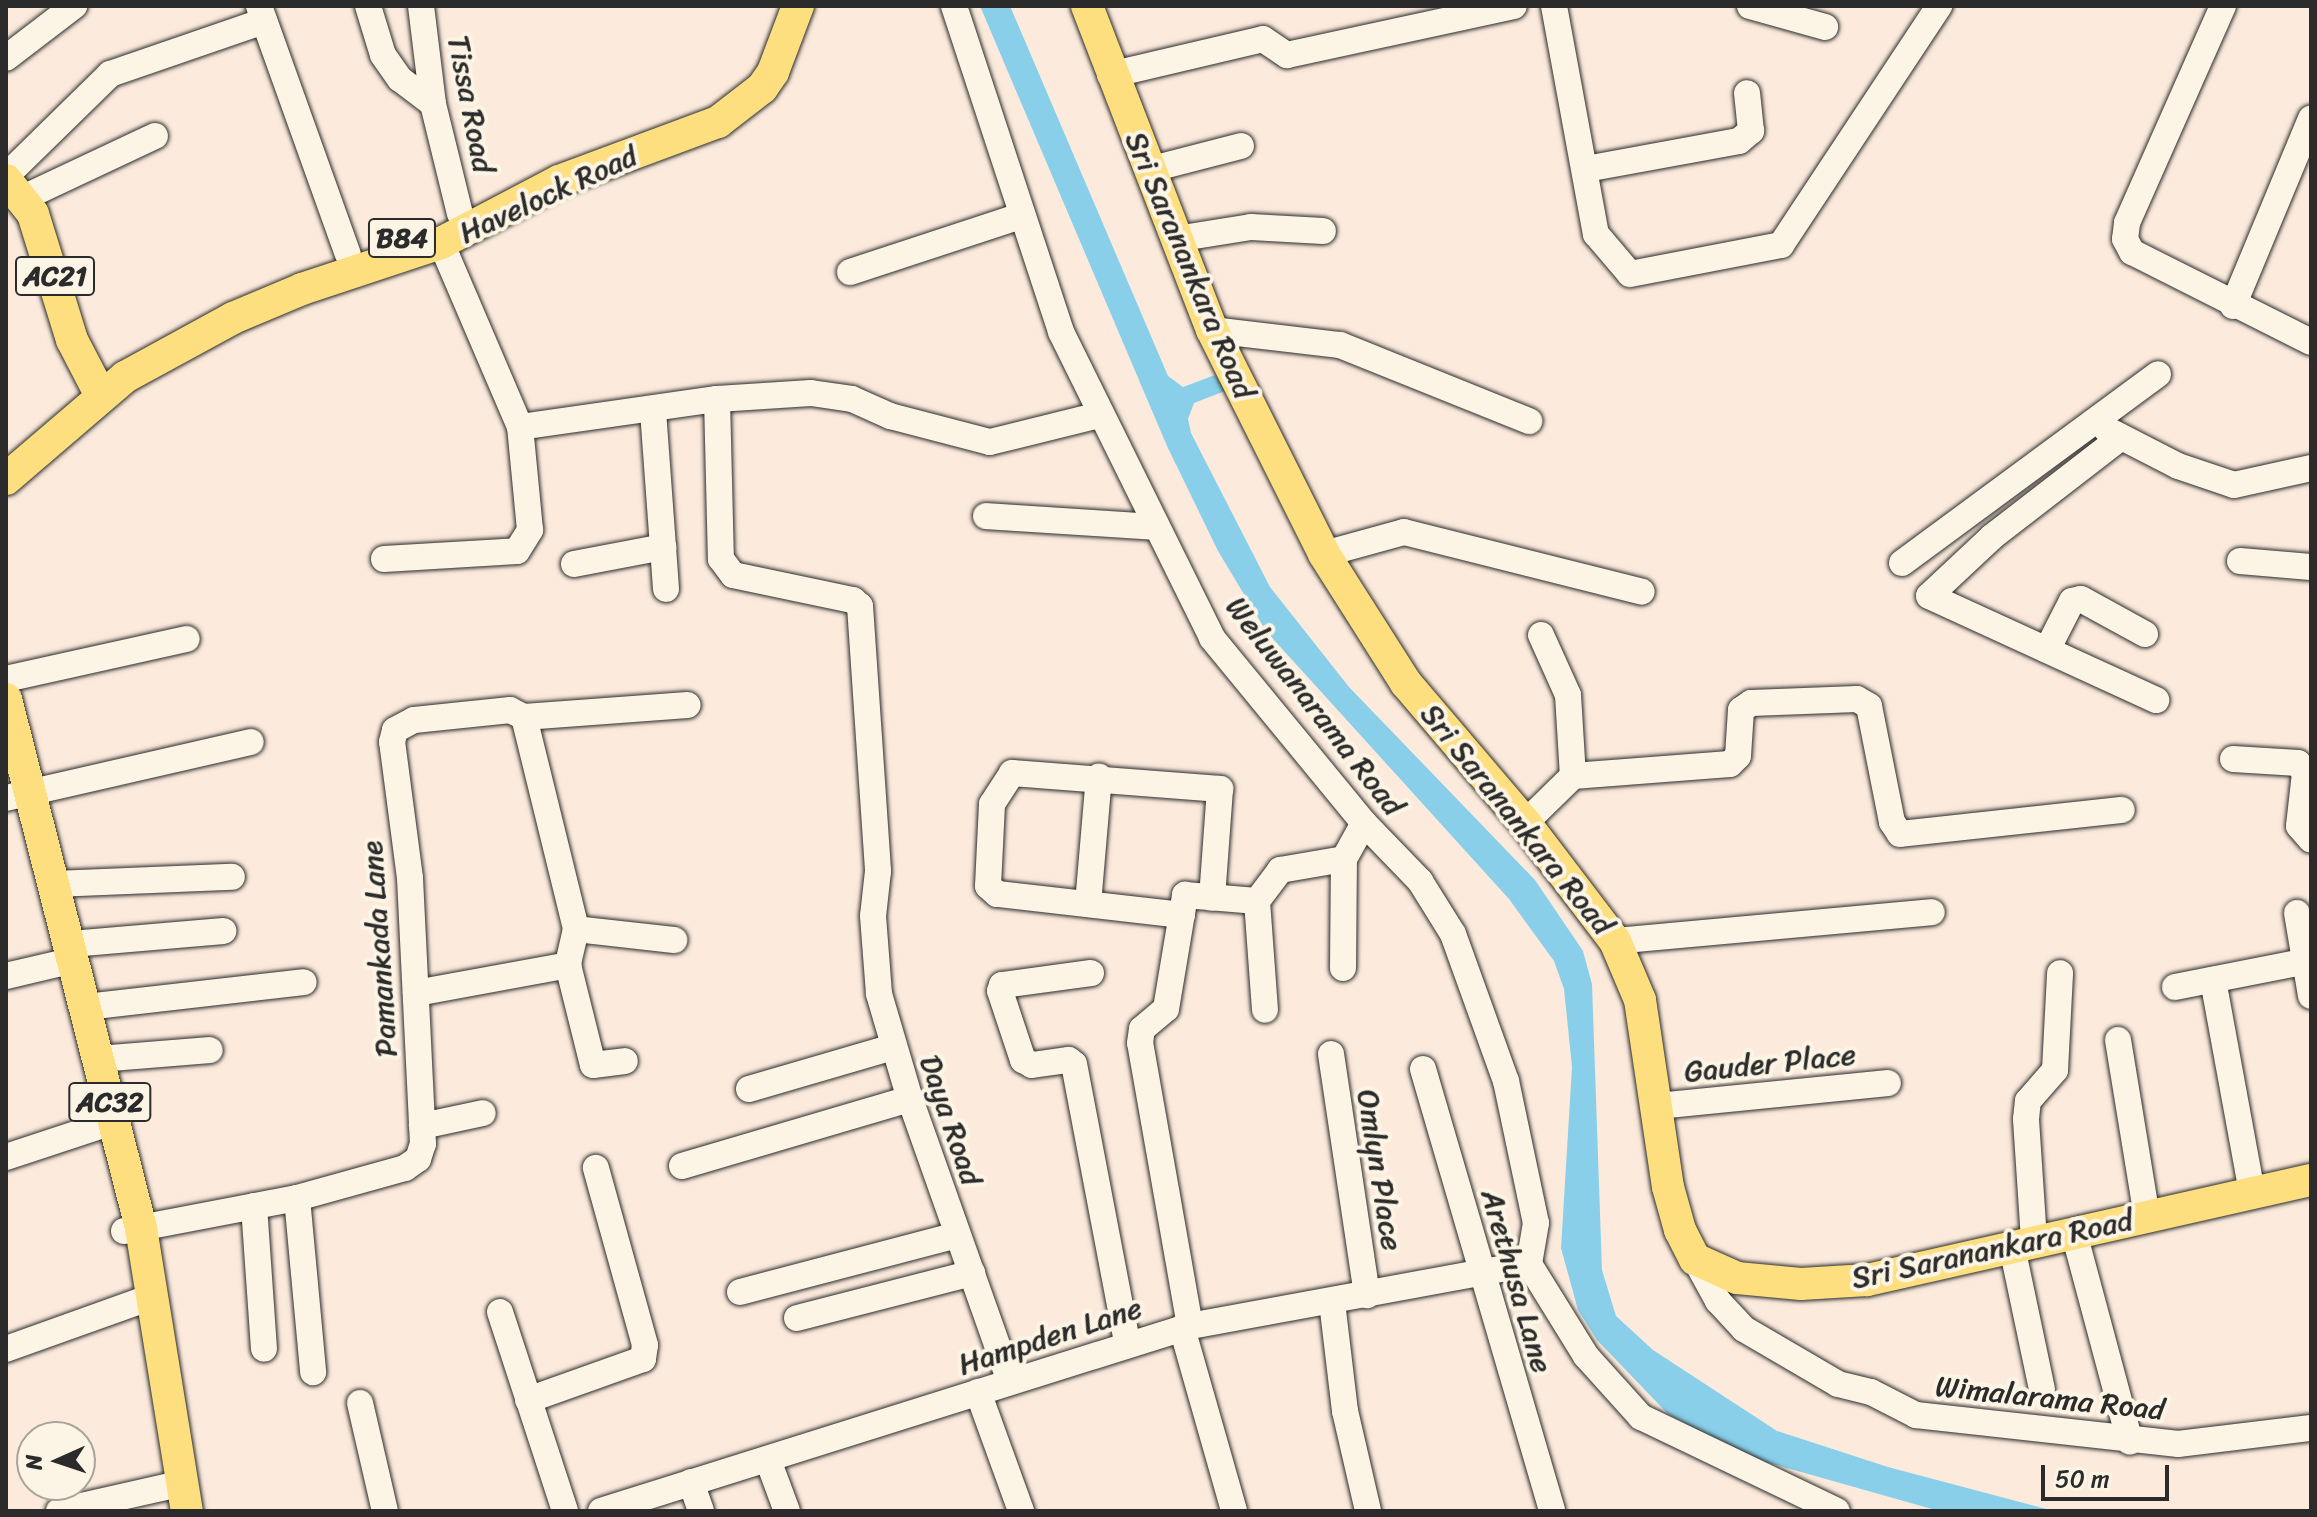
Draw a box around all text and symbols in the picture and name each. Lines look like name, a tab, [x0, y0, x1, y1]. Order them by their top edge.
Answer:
street label: Tissa Road	[440, 32, 502, 176]
street label: Sri Saranankara Road	[1117, 126, 1263, 404]
street label: Havelock Road	[453, 137, 643, 251]
road number: B84	[366, 214, 438, 262]
road number: AC21	[13, 252, 97, 300]
street label: Weluwanarama Road	[1218, 589, 1412, 823]
street label: Sri Saranankara Road	[1413, 696, 1621, 942]
street label: Pamankada Lane	[353, 839, 405, 1059]
street label: Gauder Place	[1682, 1036, 1858, 1090]
street label: Daya Road	[912, 1050, 990, 1190]
road number: AC32	[68, 1078, 152, 1126]
street label: Omlyn Place	[1350, 1087, 1410, 1253]
street label: Arethusa Lane	[1474, 1185, 1560, 1377]
street label: Sri Saranankara Road	[1848, 1202, 2136, 1296]
street label: Hampden Lane	[954, 1289, 1146, 1383]
street label: Wimalarama Road	[1933, 1368, 2167, 1428]
north arrow	[16, 1421, 96, 1501]
scale bar	[2045, 1449, 2173, 1499]
text: N	[14, 1454, 53, 1471]
text: 50 m	[2055, 1458, 2110, 1500]

